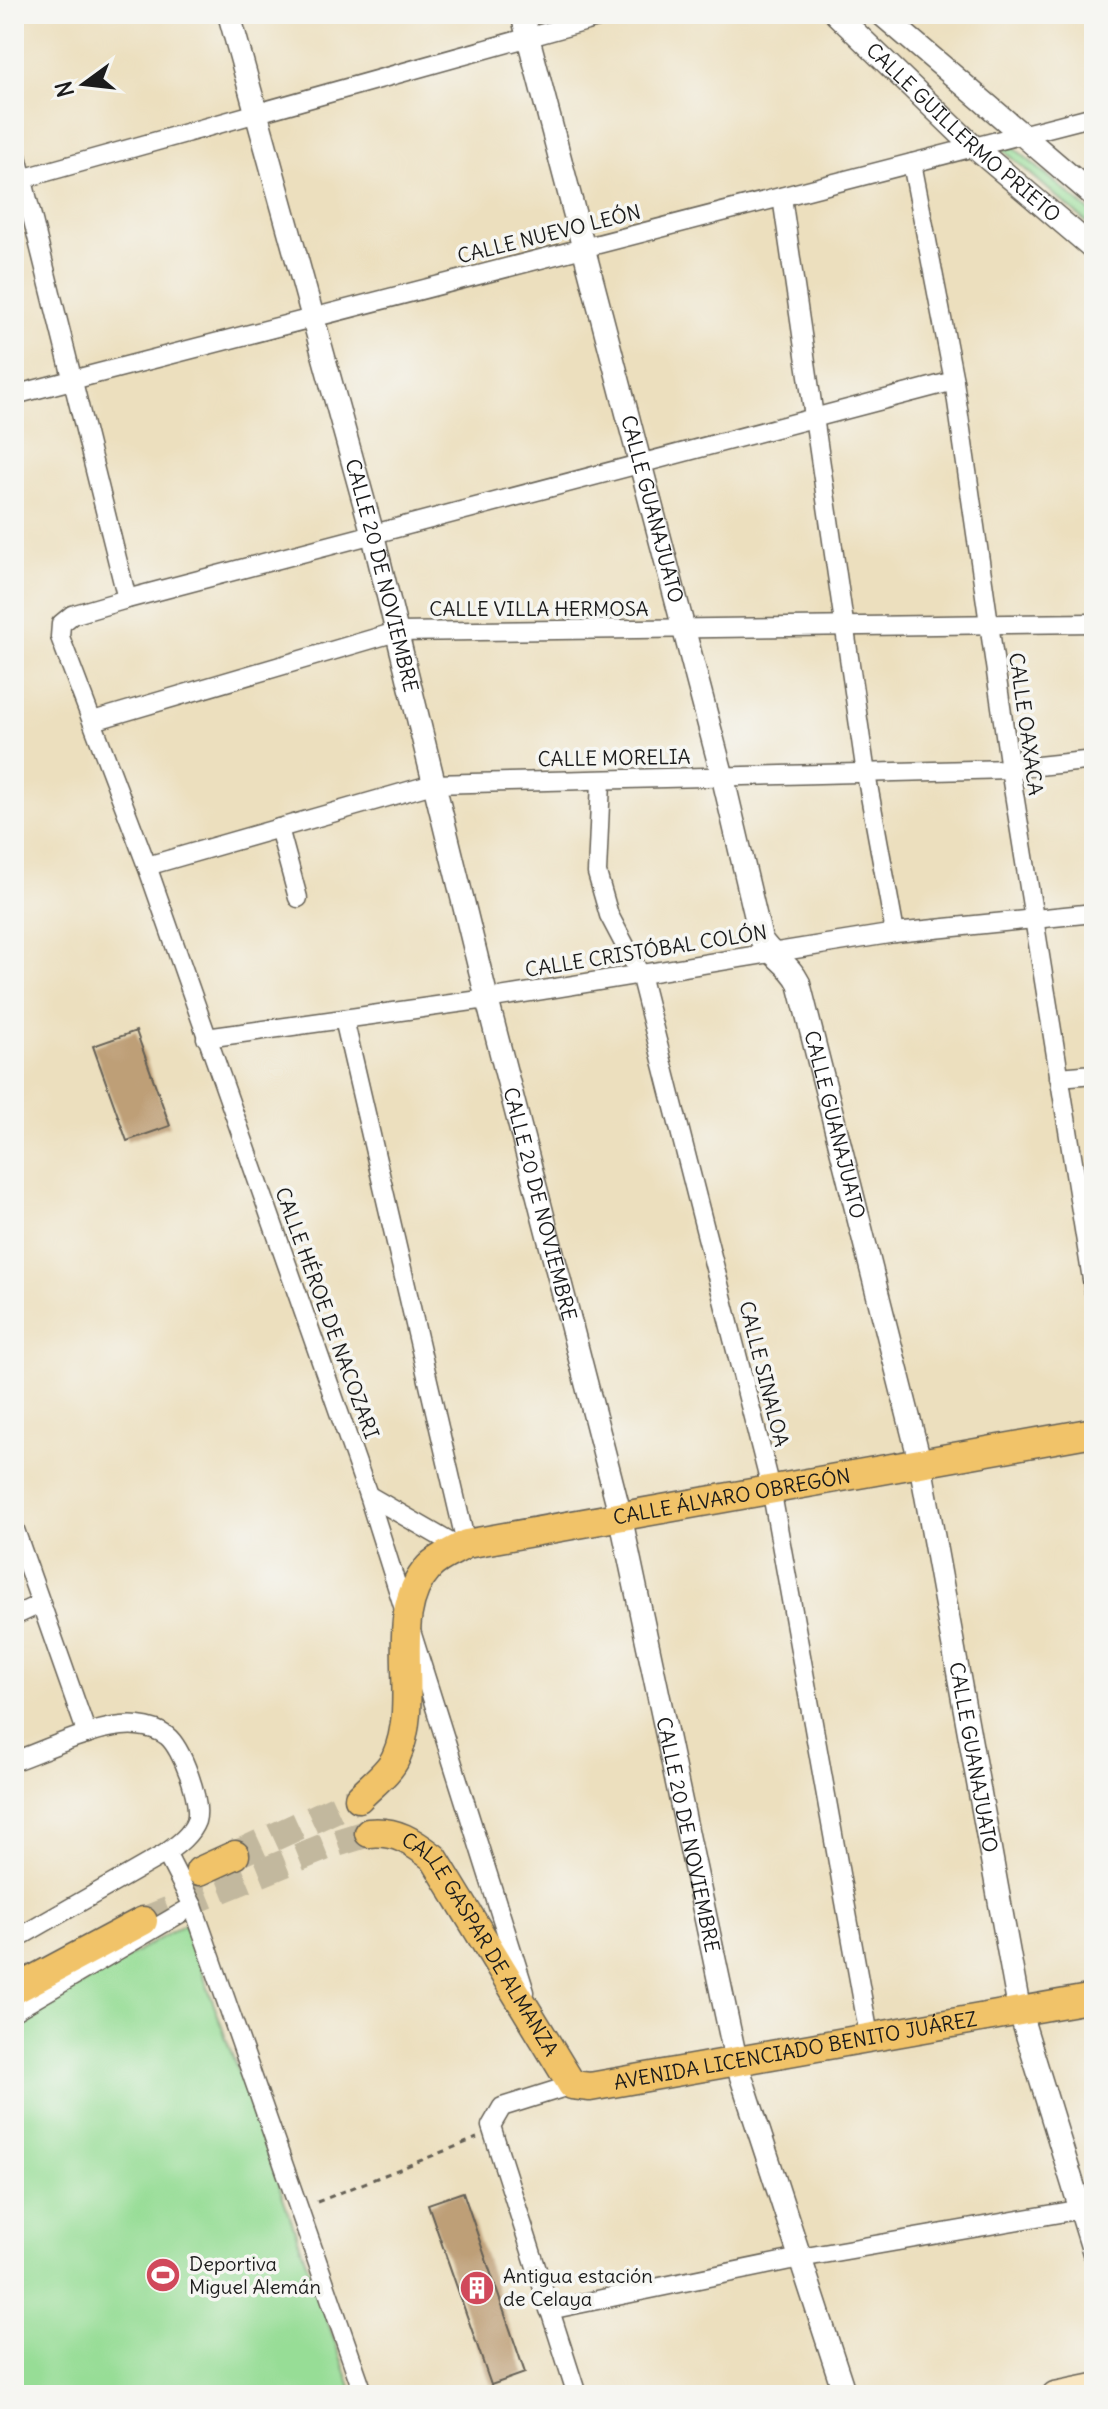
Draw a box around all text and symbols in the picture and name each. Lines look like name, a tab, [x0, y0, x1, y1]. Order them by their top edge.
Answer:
street label: CALLE GUILLERMO PRIETO	[861, 37, 1066, 227]
north arrow	[44, 44, 124, 124]
text: N	[49, 78, 80, 100]
street label: CALLE NUEVO LEÓN	[455, 199, 643, 268]
street label: CALLE GUANAJUATO	[616, 412, 689, 606]
street label: CALLE 20 DE NOVIEMBRE	[341, 456, 424, 695]
street label: CALLE VILLA HERMOSA	[429, 596, 649, 621]
street label: CALLE OAXACA	[1004, 651, 1049, 797]
street label: CALLE MORELIA	[537, 744, 691, 771]
street label: CALLE CRISTÓBAL COLÓN	[523, 919, 769, 982]
street label: CALLE GUANAJUATO	[800, 1028, 871, 1221]
street label: CALLE 20 DE NOVIEMBRE	[498, 1084, 583, 1323]
street label: CALLE HÉROE DE NACOZARI	[270, 1184, 385, 1442]
street label: CALLE SINALOA	[734, 1298, 795, 1449]
street label: CALLE ÁLVARO OBREGÓN	[611, 1463, 852, 1530]
street label: CALLE GUANAJUATO	[944, 1660, 1003, 1854]
street label: CALLE 20 DE NOVIEMBRE	[651, 1715, 726, 1955]
street label: CALLE GASPAR DE ALMANZA	[398, 1826, 564, 2060]
street label: AVENIDA LICENCIADO BENITO JUÁREZ	[612, 2006, 979, 2095]
place label: Deportiva Miguel Alemán	[189, 2251, 321, 2299]
sports icon: Deportiva Miguel Alemán	[144, 2256, 182, 2294]
place label: Antigua estación de Celaya	[503, 2263, 653, 2311]
building icon: Antigua estación de Celaya	[458, 2269, 496, 2307]

